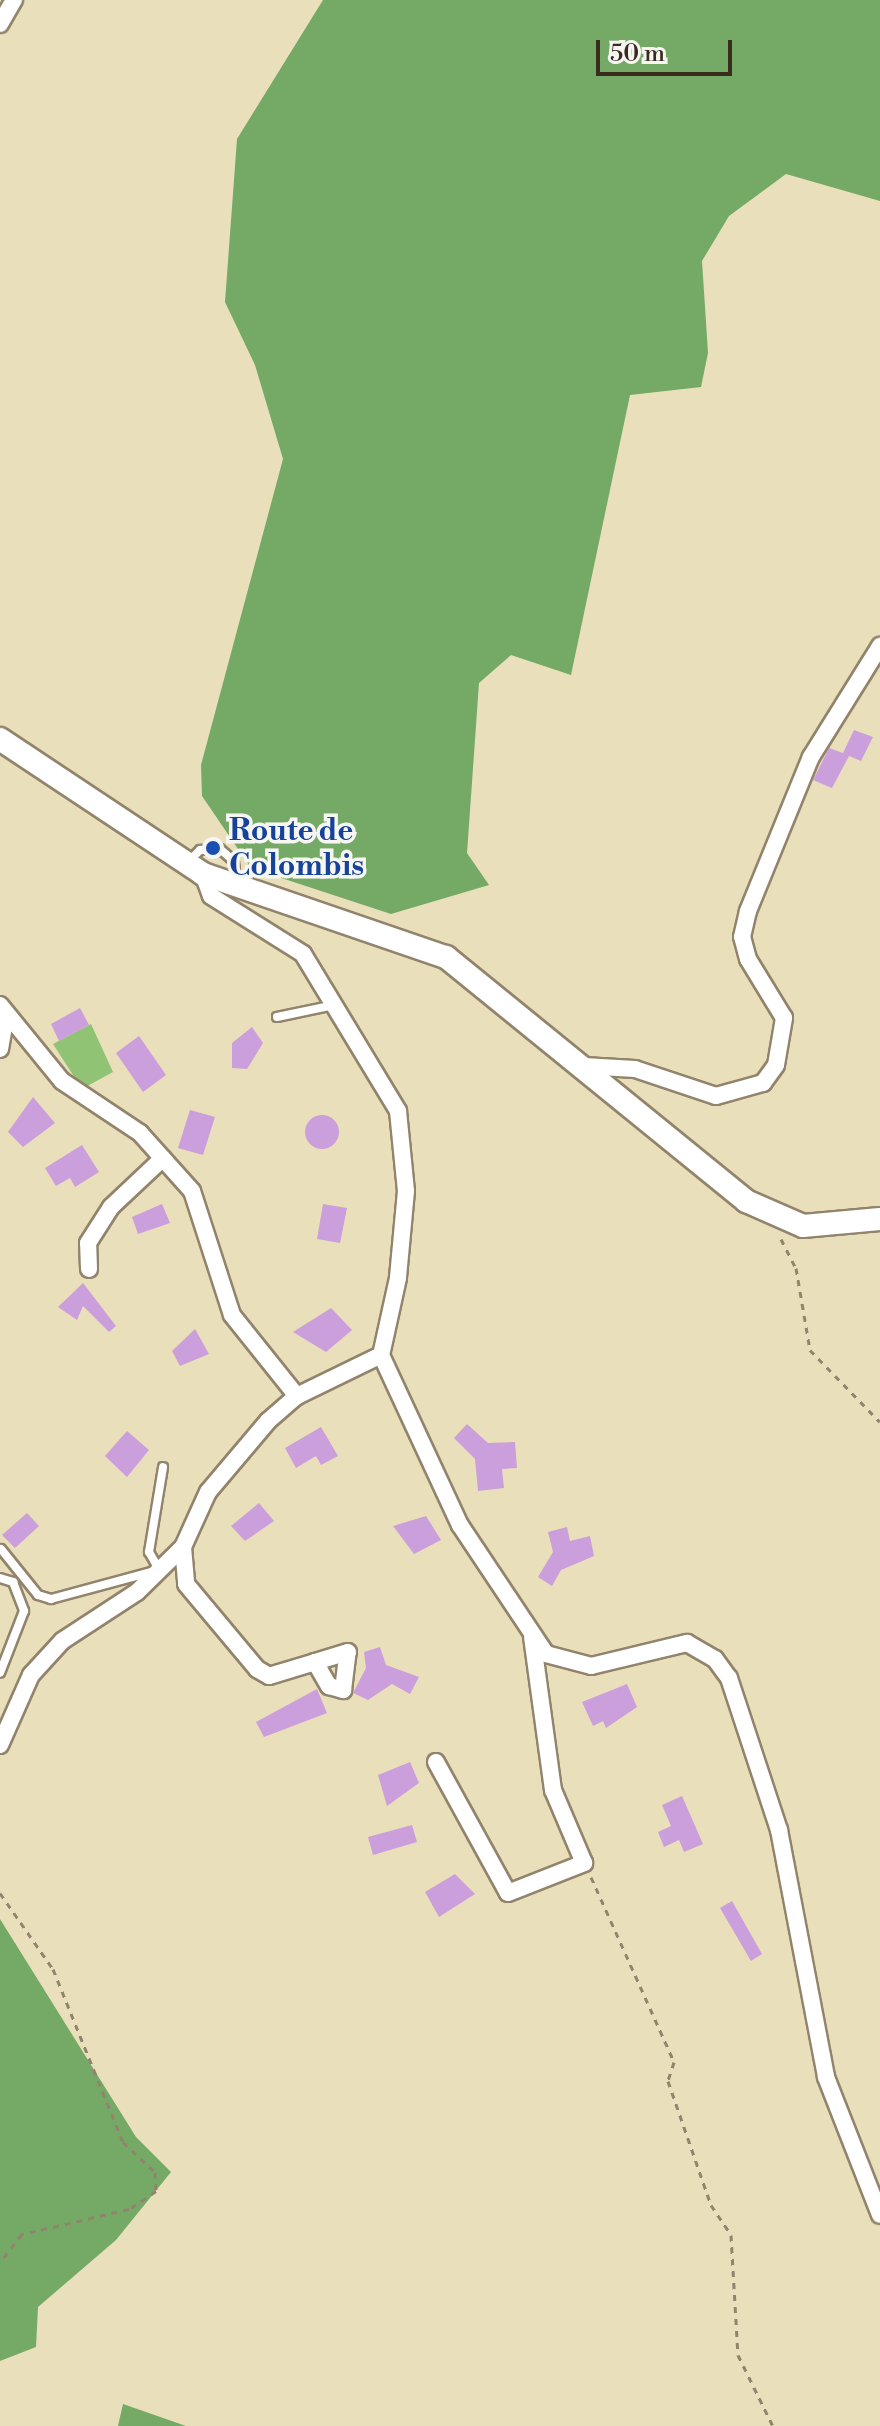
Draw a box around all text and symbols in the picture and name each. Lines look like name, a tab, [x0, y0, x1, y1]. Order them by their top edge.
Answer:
scale bar	[600, 24, 736, 74]
text: 50 m	[610, 39, 665, 69]
place label: Route de Colombis	[229, 813, 364, 884]
marker: Route de Colombis	[204, 839, 222, 857]

